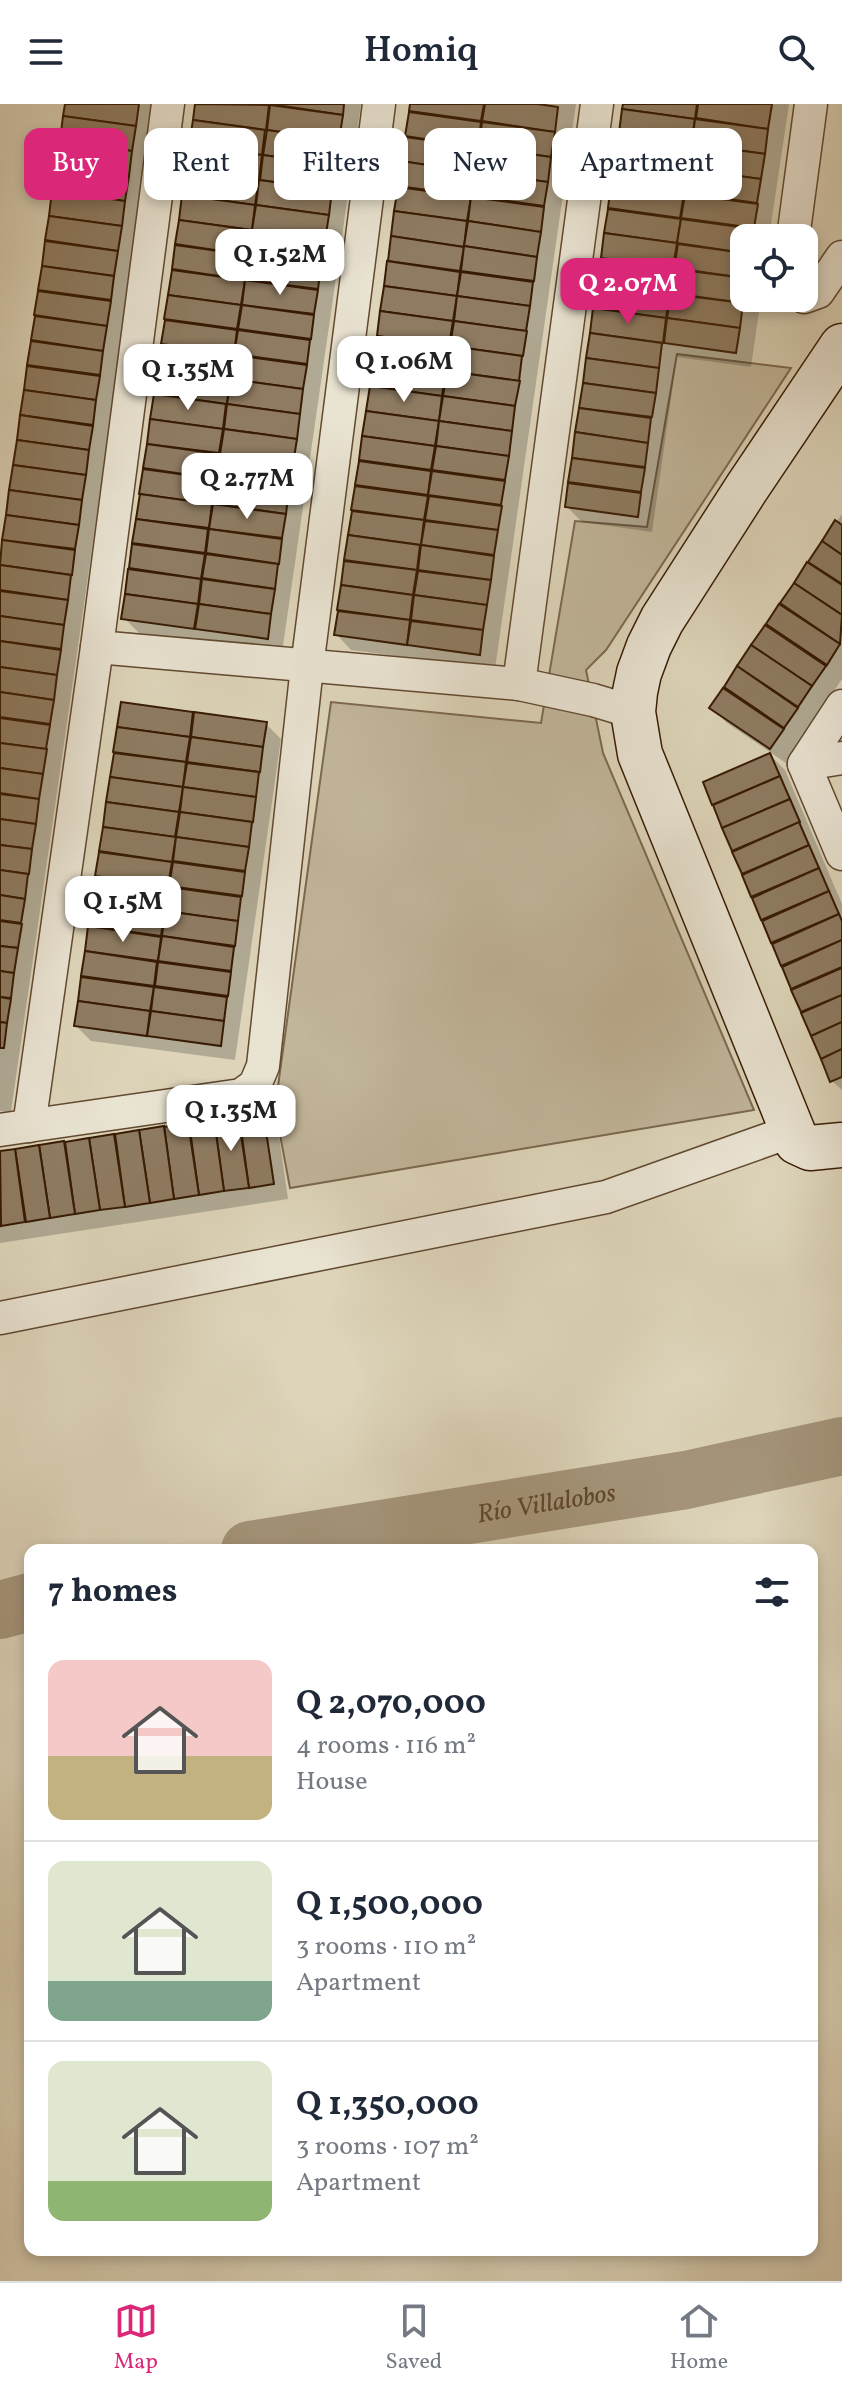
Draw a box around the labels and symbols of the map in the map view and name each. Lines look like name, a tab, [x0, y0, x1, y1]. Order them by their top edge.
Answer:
pin: Q 1.52M	[206, 229, 354, 297]
pin: Q 2.07M	[554, 258, 702, 326]
pin: Q 1.06M	[330, 336, 478, 404]
pin: Q 1.35M	[114, 344, 262, 412]
pin: Q 2.77M	[173, 453, 321, 521]
pin: Q 1.5M	[58, 876, 188, 944]
pin: Q 1.35M	[157, 1085, 305, 1153]
water label: Río Villalobos	[475, 1475, 619, 1533]

